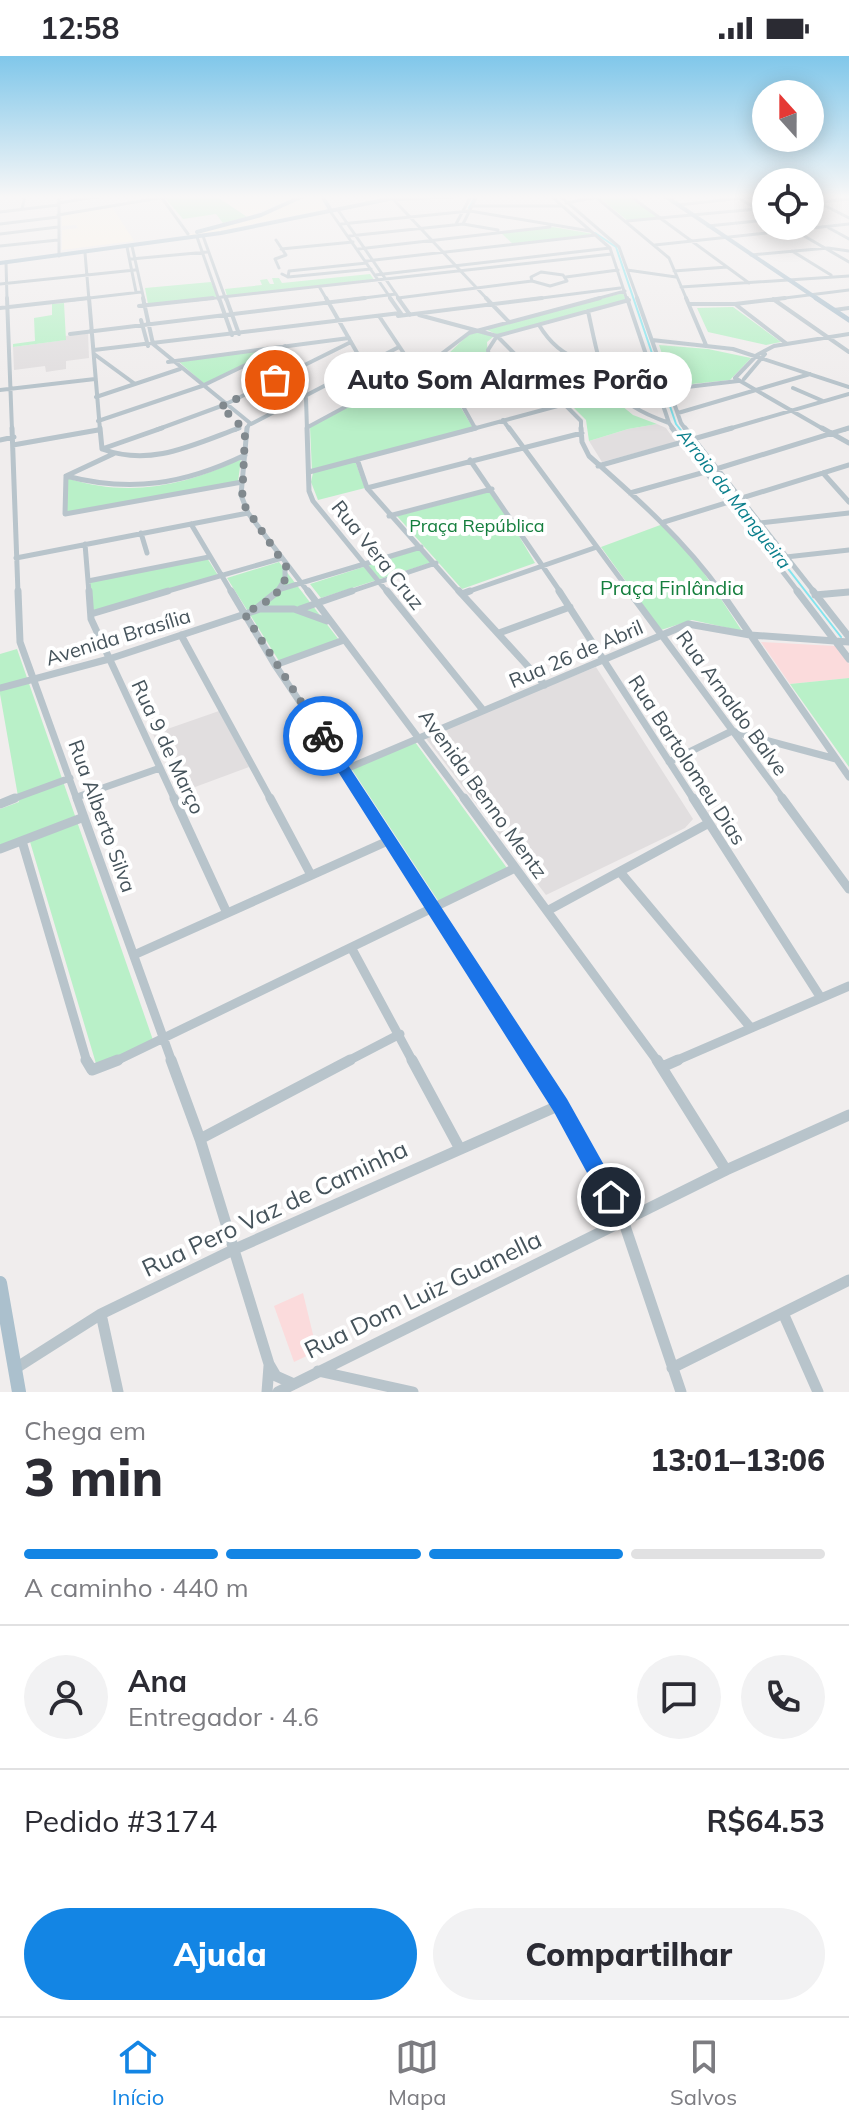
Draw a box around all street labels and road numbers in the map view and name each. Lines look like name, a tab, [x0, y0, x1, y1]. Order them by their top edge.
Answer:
street label: Rua Vera Cruz	[327, 495, 430, 614]
street label: Avenida Brasília	[42, 603, 193, 670]
street label: Rua 26 de Abril	[505, 614, 647, 693]
street label: Rua Arnaldo Balve	[671, 625, 793, 780]
street label: Rua Bartolomeu Dias	[623, 670, 752, 849]
street label: Rua 9 de Março	[126, 676, 210, 818]
street label: Avenida Benno Mentz	[414, 704, 553, 883]
street label: Rua Alberto Silva	[63, 736, 142, 896]
street label: Rua Pero Vaz de Caminha	[137, 1133, 412, 1283]
street label: Rua Dom Luiz Guanella	[299, 1224, 546, 1365]

